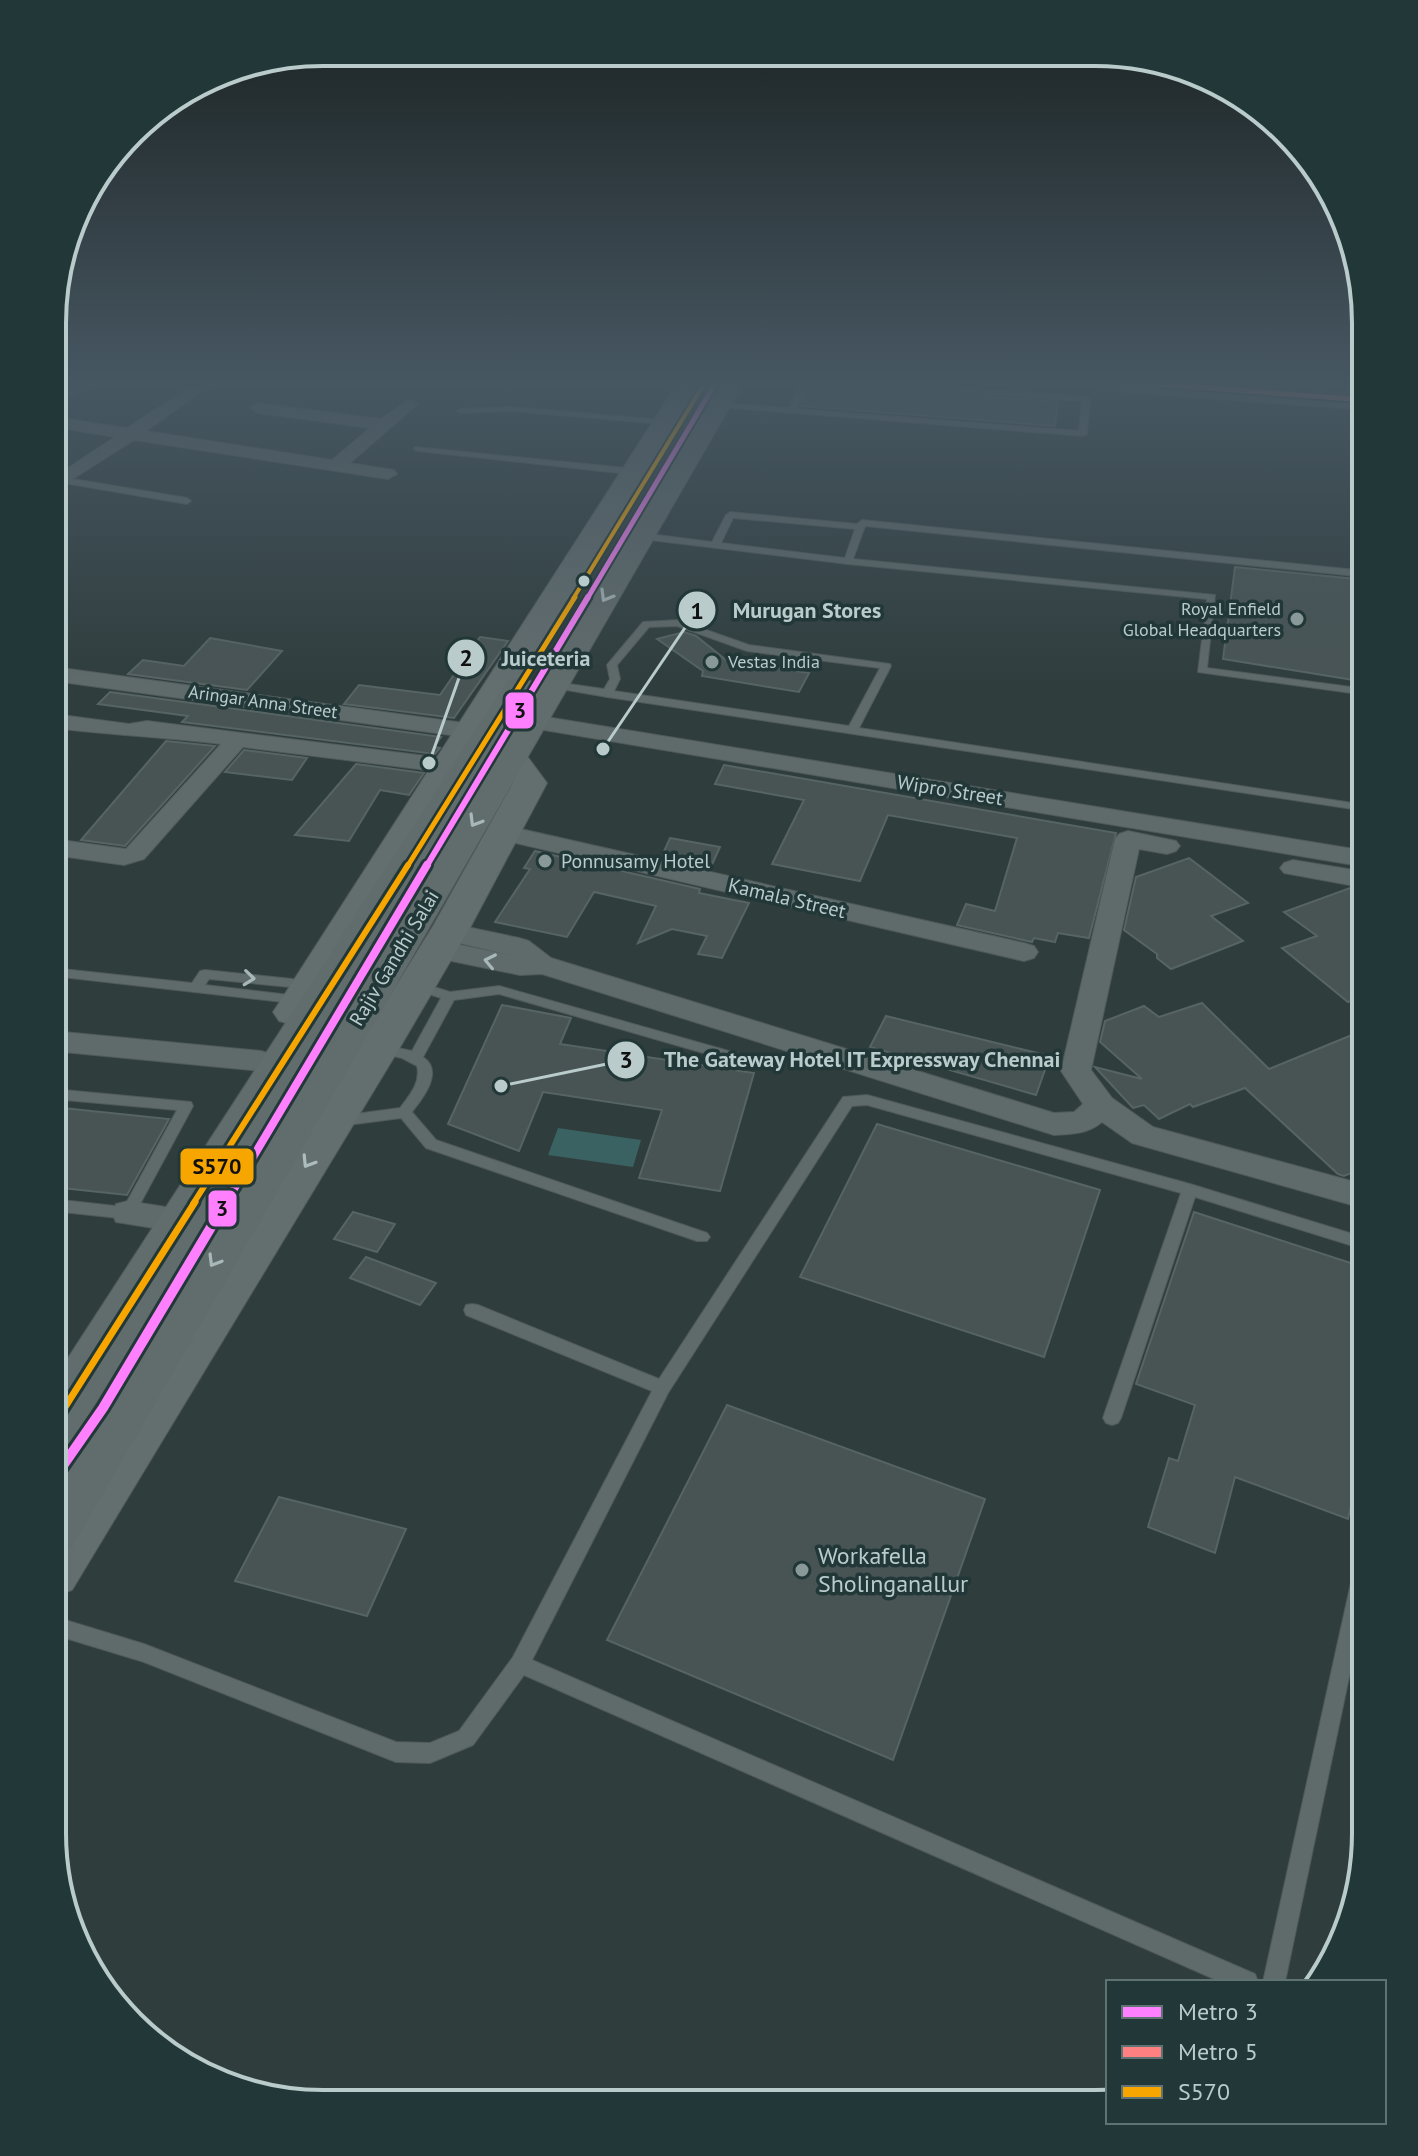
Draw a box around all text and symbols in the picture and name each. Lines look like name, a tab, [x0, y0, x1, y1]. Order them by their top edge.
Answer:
unlabelled marker	[576, 573, 592, 589]
one-way arrow	[601, 587, 616, 602]
callout: Murugan Stores	[677, 587, 897, 633]
text: 1	[690, 595, 704, 626]
text: Murugan Stores	[733, 596, 881, 624]
place label: Royal Enfield Global Headquarters	[1123, 597, 1281, 641]
marker: Royal Enfield Global Headquarters	[1288, 610, 1306, 628]
callout: Juiceteria	[446, 635, 607, 681]
text: 2	[459, 642, 473, 673]
text: Juiceteria	[501, 644, 590, 672]
place label: Vestas India	[727, 650, 820, 673]
marker: Vestas India	[703, 653, 721, 671]
street label: Aringar Anna Street	[187, 680, 339, 723]
line badge: 3	[504, 691, 535, 730]
text: 3	[514, 696, 526, 724]
street label: Wipro Street	[895, 769, 1005, 811]
one-way arrow	[470, 812, 485, 827]
place label: Ponnusamy Hotel	[561, 848, 710, 874]
marker: Ponnusamy Hotel	[536, 852, 554, 870]
street label: Kamala Street	[726, 872, 849, 924]
street label: Rajiv Gandhi Salai	[343, 885, 445, 1031]
one-way arrow	[483, 953, 497, 970]
one-way arrow	[243, 970, 256, 987]
callout: The Gateway Hotel IT Expressway Chennai	[606, 1037, 1078, 1083]
text: 3	[619, 1044, 633, 1075]
text: The Gateway Hotel IT Expressway Chennai	[664, 1045, 1060, 1073]
line badge: S570	[179, 1147, 255, 1186]
text: S570	[192, 1152, 242, 1180]
one-way arrow	[302, 1154, 317, 1168]
line badge: 3	[207, 1189, 238, 1228]
text: 3	[216, 1194, 228, 1222]
one-way arrow	[208, 1252, 224, 1267]
place label: Workafella Sholinganallur	[818, 1540, 968, 1599]
marker: Workafella Sholinganallur	[793, 1561, 811, 1579]
legend	[1106, 1980, 1386, 2124]
text: Metro 3	[1178, 1996, 1258, 2027]
text: Metro 5	[1178, 2036, 1258, 2067]
text: S570	[1178, 2076, 1230, 2107]

